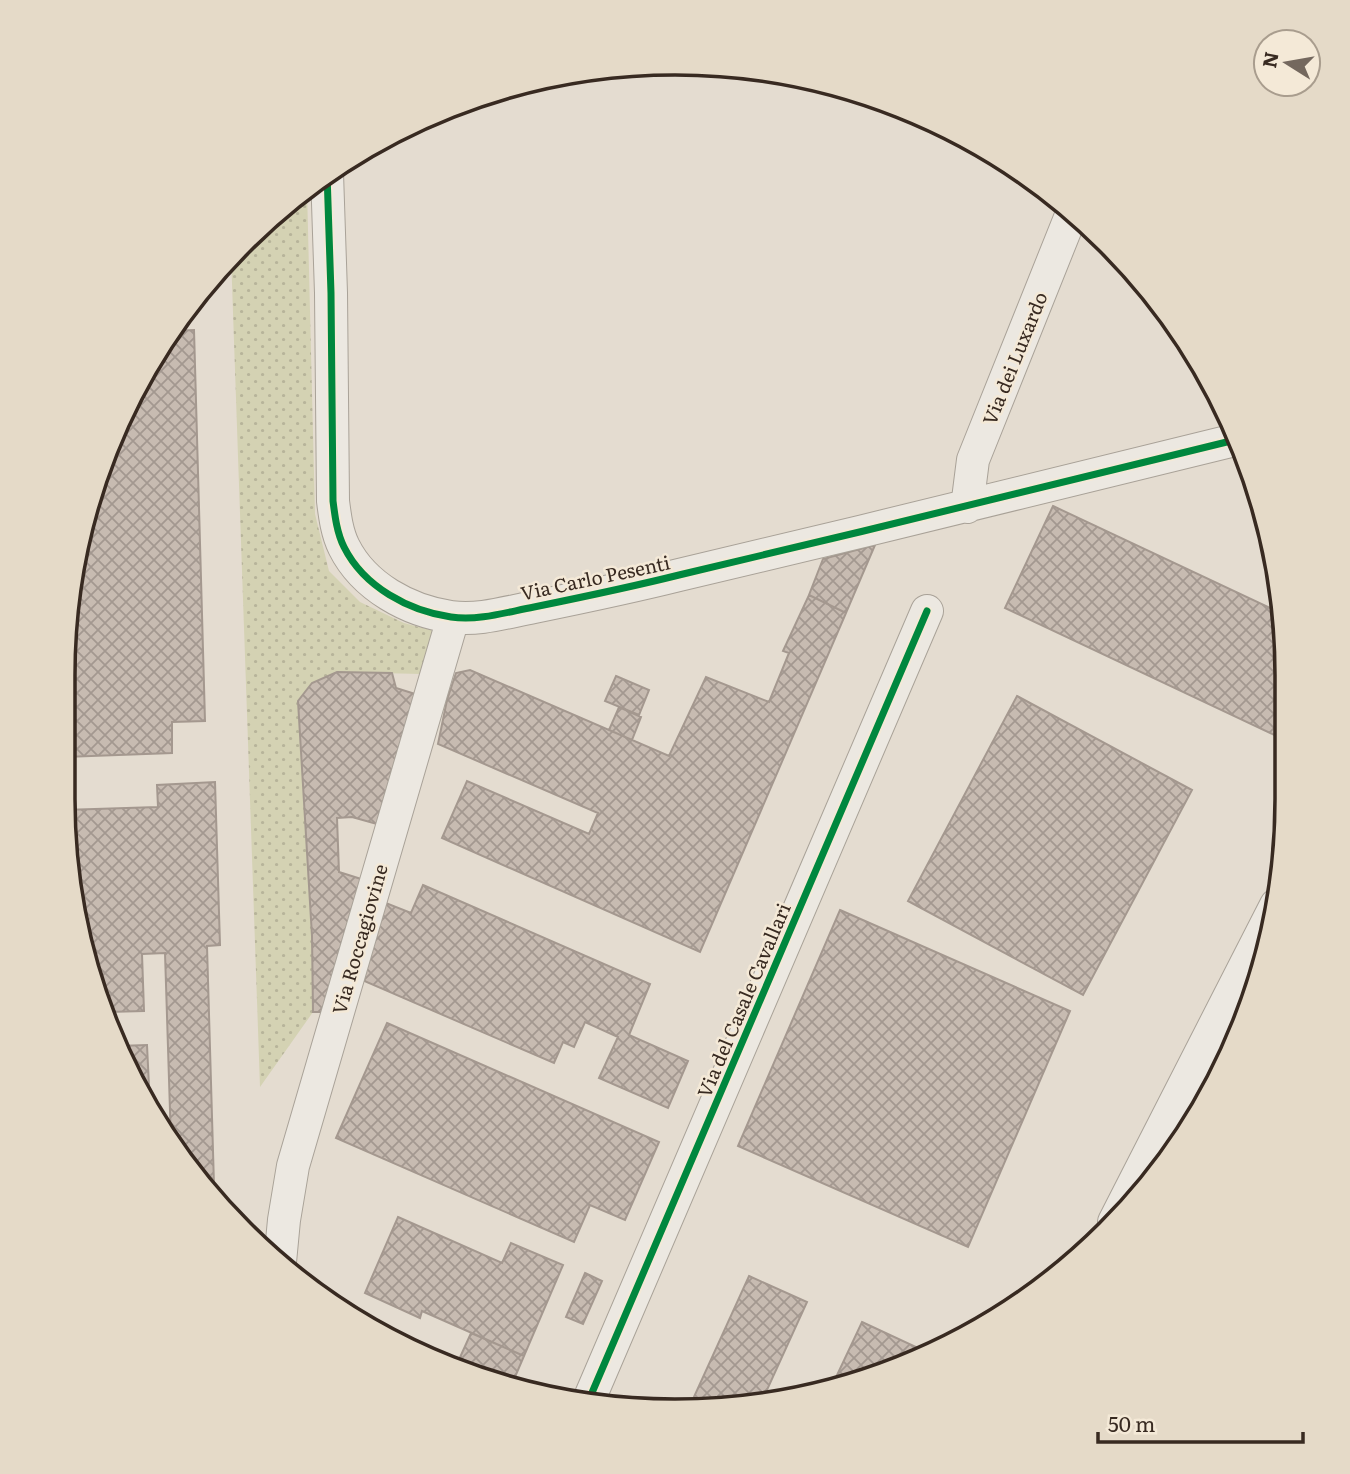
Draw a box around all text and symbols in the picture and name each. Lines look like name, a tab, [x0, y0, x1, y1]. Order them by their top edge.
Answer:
north arrow	[1252, 28, 1322, 98]
text: N	[1254, 49, 1285, 70]
street label: Via dei Luxardo	[975, 287, 1053, 429]
street label: Via Carlo Pesenti	[518, 547, 672, 607]
street label: Via Roccagiovine	[324, 860, 394, 1017]
street label: Via del Casale Cavallari	[689, 898, 797, 1102]
scale bar	[1098, 1400, 1303, 1444]
text: 50 m	[1108, 1407, 1155, 1438]

